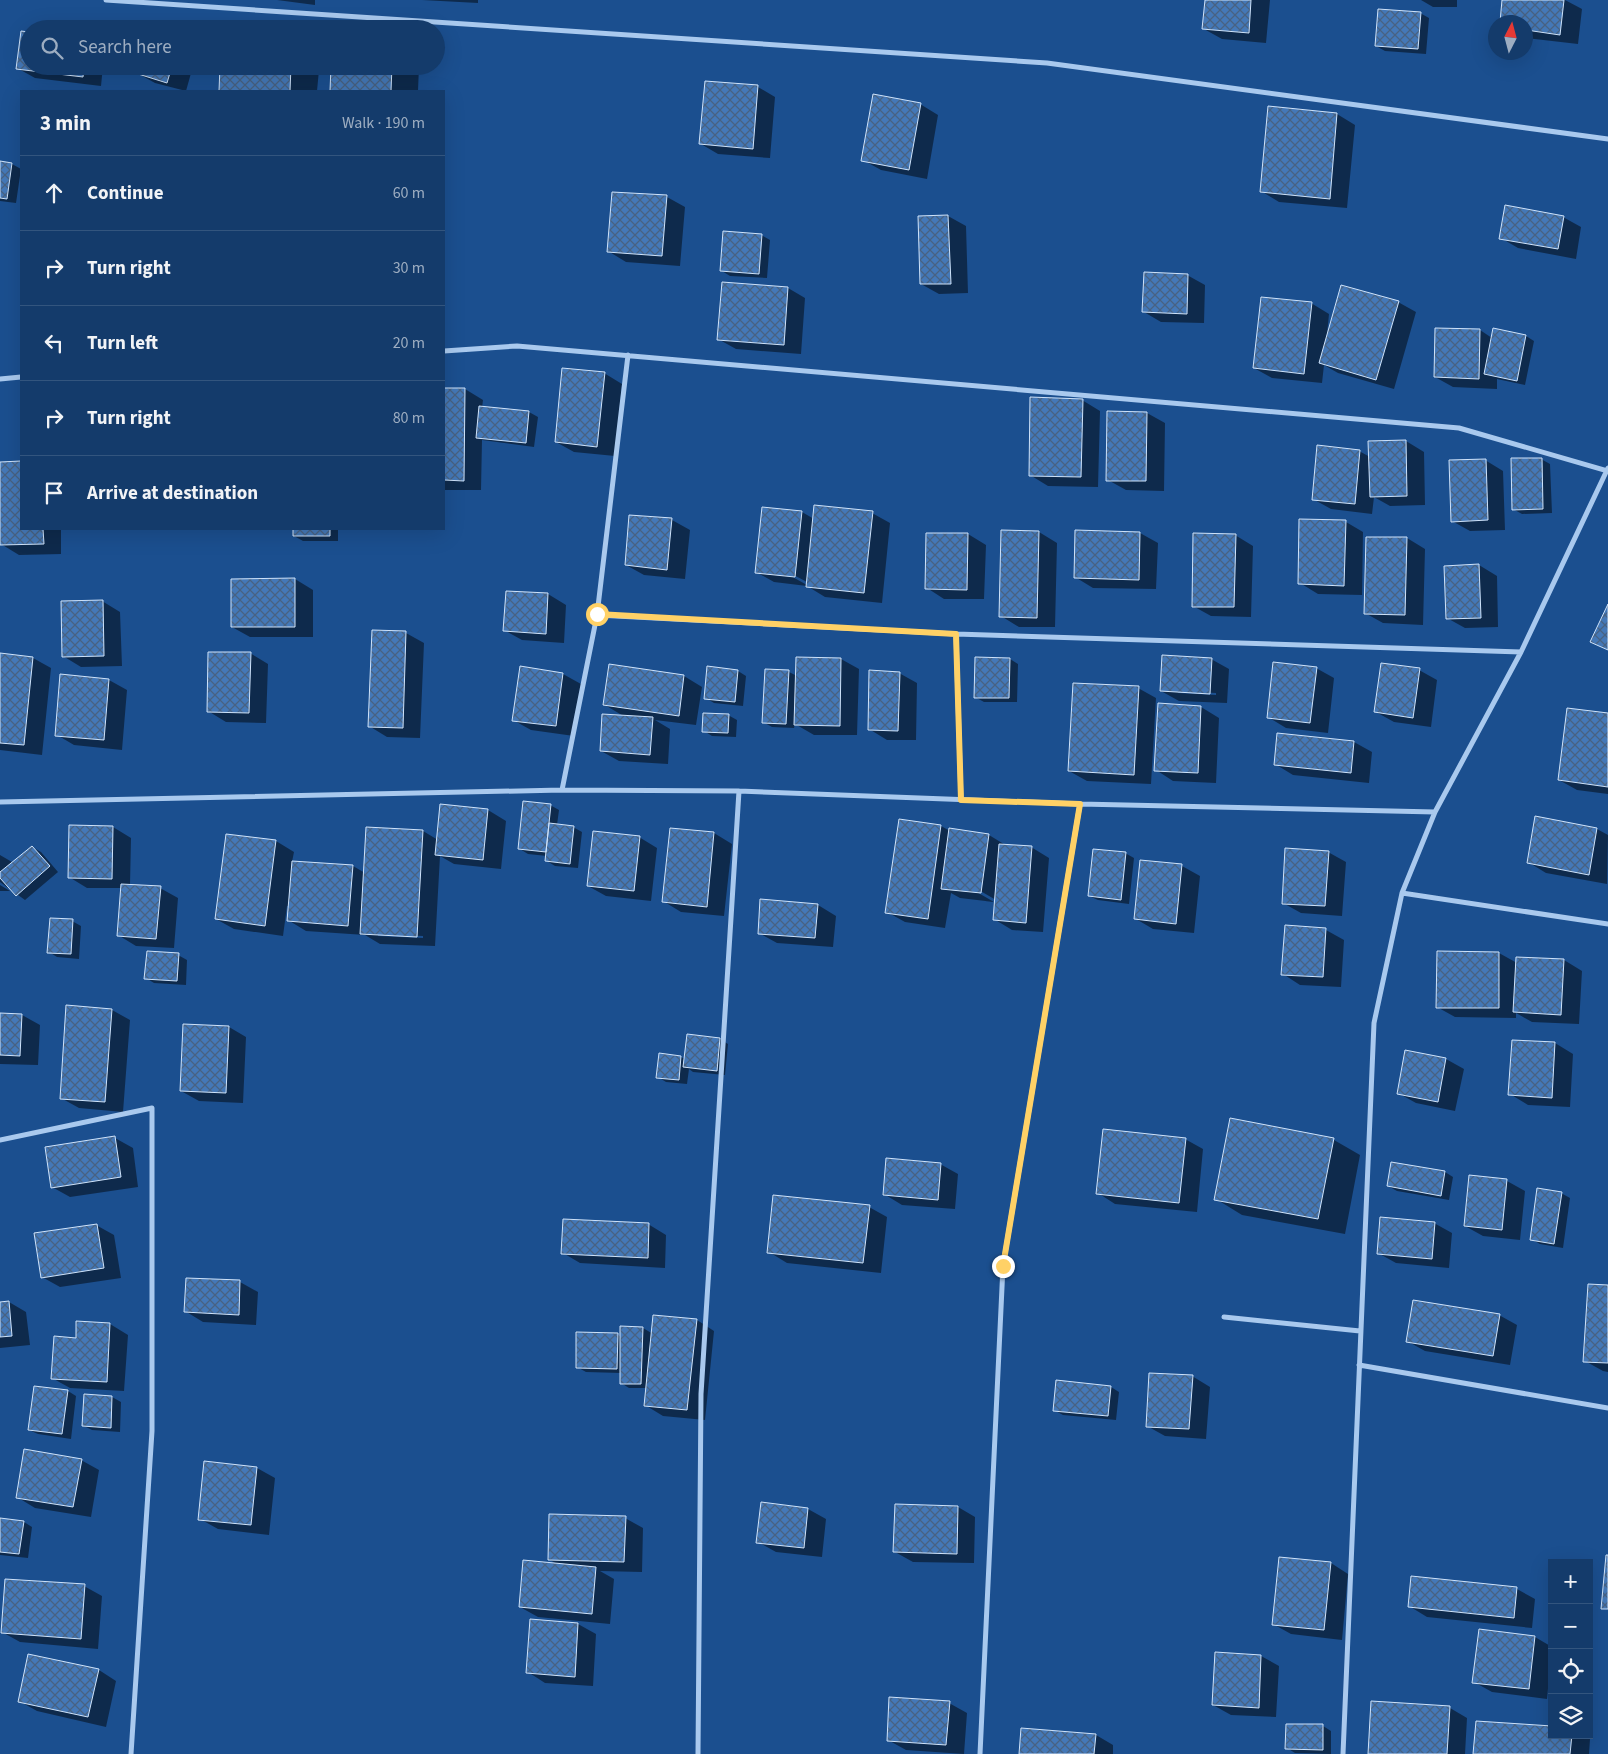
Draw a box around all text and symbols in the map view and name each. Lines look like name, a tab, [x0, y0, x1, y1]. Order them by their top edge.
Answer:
north arrow	[1488, 15, 1533, 60]
search box	[20, 20, 445, 75]
icon: search	[38, 34, 66, 62]
text: Search here	[78, 34, 172, 61]
text: 3 min	[40, 108, 91, 138]
text: Walk · 190 m	[342, 112, 425, 134]
icon: ahead	[40, 179, 68, 207]
text: Continue	[87, 180, 164, 207]
text: 60 m	[393, 182, 425, 204]
icon: right	[40, 254, 68, 282]
text: Turn right	[87, 255, 171, 282]
text: 30 m	[393, 257, 425, 279]
icon: left	[40, 329, 68, 357]
text: Turn left	[87, 330, 158, 357]
text: 20 m	[393, 332, 425, 354]
icon: right	[40, 404, 68, 432]
text: Turn right	[87, 405, 171, 432]
text: 80 m	[393, 407, 425, 429]
icon: arrive	[40, 479, 68, 507]
text: Arrive at destination	[87, 480, 258, 507]
route start	[586, 603, 609, 626]
route end	[992, 1255, 1015, 1278]
map controls	[1548, 1559, 1593, 1739]
button: +	[1548, 1559, 1593, 1604]
button: −	[1548, 1604, 1593, 1649]
button: locate	[1548, 1649, 1593, 1694]
button: layers	[1548, 1694, 1593, 1739]

